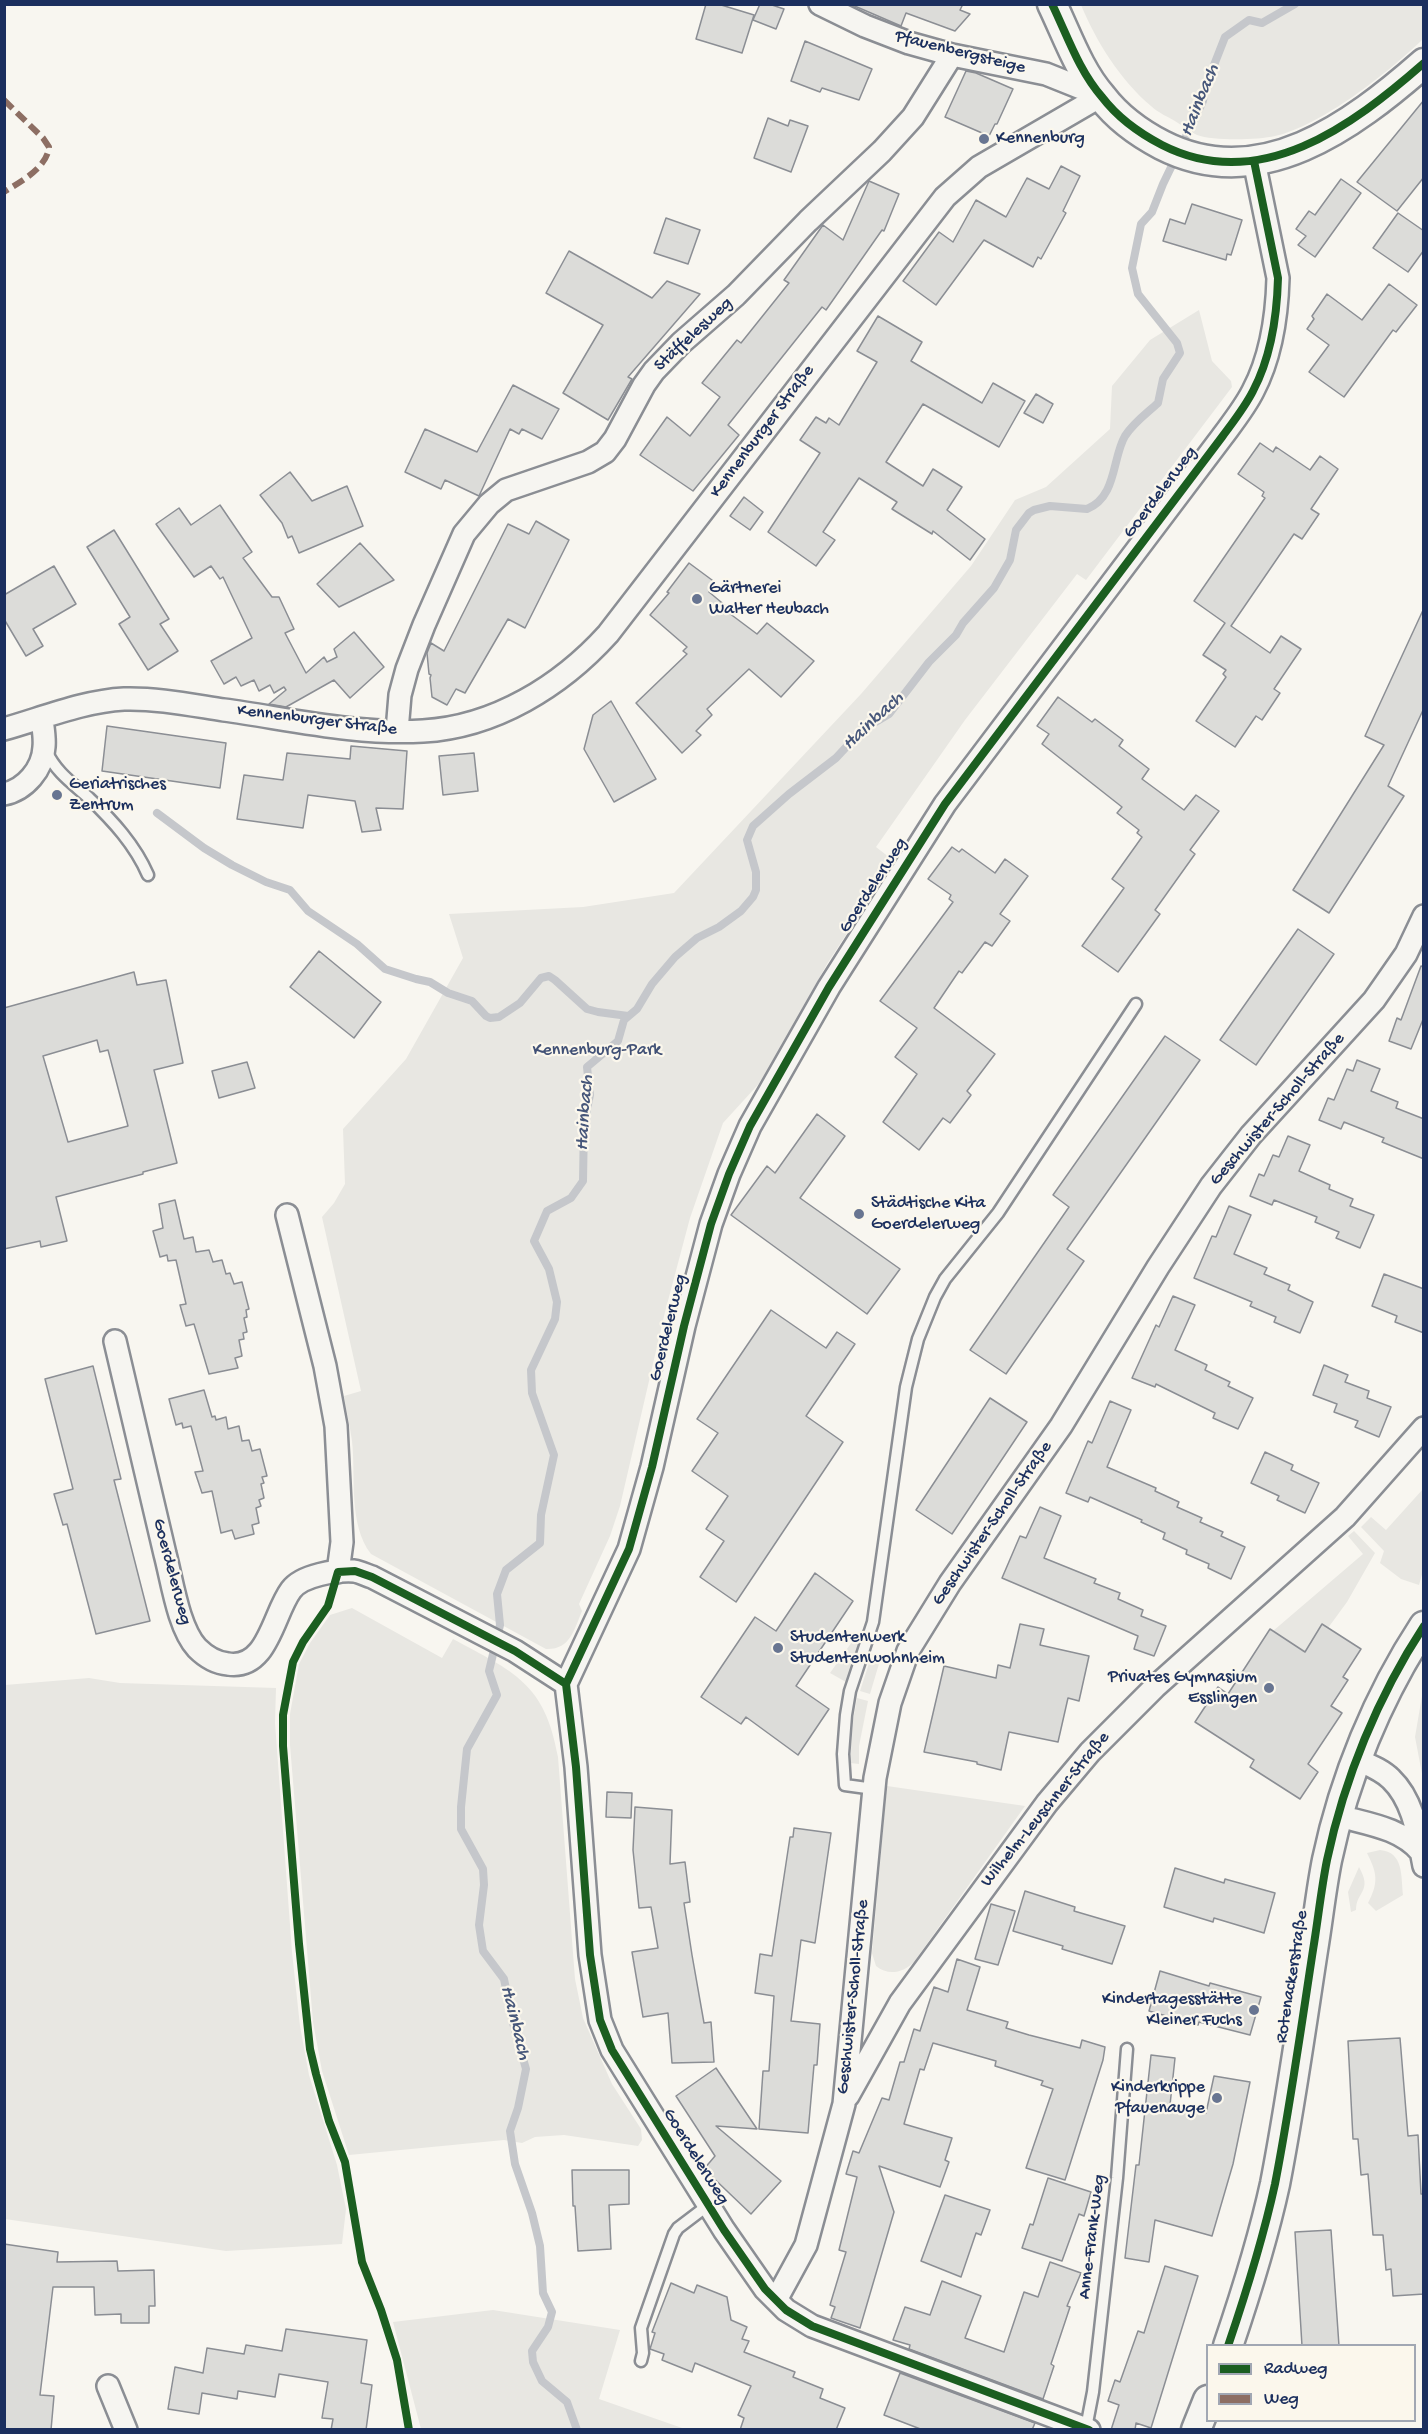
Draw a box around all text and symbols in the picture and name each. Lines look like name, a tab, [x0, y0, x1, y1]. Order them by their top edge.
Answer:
street label: Pfauenbergsteige	[892, 26, 1028, 80]
water label: Hainbach	[1176, 61, 1226, 141]
place label: Kennenburg	[996, 128, 1085, 150]
marker: Kennenburg	[977, 132, 991, 146]
street label: Stäffelesweg	[650, 293, 738, 377]
street label: Kennenburger Straße	[706, 361, 820, 503]
street label: Goerdelerweg	[1119, 443, 1203, 543]
place label: Gärtnerei Walter Heubach	[709, 578, 829, 620]
marker: Gärtnerei Walter Heubach	[690, 592, 704, 606]
water label: Hainbach	[838, 687, 910, 757]
street label: Kennenburger Straße	[236, 700, 398, 742]
place label: Geriatrisches Zentrum	[69, 774, 166, 816]
marker: Geriatrisches Zentrum	[50, 788, 64, 802]
street label: Goerdelerweg	[835, 834, 913, 938]
street label: Geschwister-Scholl-Straße	[1206, 1029, 1350, 1191]
park label: Kennenburg-Park	[533, 1040, 661, 1062]
water label: Hainbach	[571, 1074, 601, 1152]
place label: Städtische Kita Goerdelerweg	[871, 1193, 986, 1236]
marker: Städtische Kita Goerdelerweg	[852, 1207, 866, 1221]
street label: Goerdelerweg	[645, 1272, 693, 1384]
street label: Geschwister-Scholl-Straße	[928, 1438, 1058, 1610]
street label: Goerdelerweg	[146, 1516, 196, 1628]
place label: Studentenwerk Studentenwohnheim	[790, 1627, 945, 1670]
marker: Studentenwerk Studentenwohnheim	[771, 1641, 785, 1655]
place label: Privates Gymnasium Esslingen	[1108, 1667, 1257, 1710]
marker: Privates Gymnasium Esslingen	[1262, 1681, 1276, 1695]
street label: Wilhelm-Leuschner-Straße	[977, 1728, 1115, 1892]
street label: Geschwister-Scholl-Straße	[833, 1899, 875, 2095]
street label: Rotenackerstraße	[1272, 1909, 1314, 2045]
water label: Hainbach	[493, 1983, 535, 2063]
place label: Kindertagesstätte Kleiner Fuchs	[1102, 1989, 1242, 2032]
marker: Kindertagesstätte Kleiner Fuchs	[1247, 2003, 1261, 2017]
place label: Kinderkrippe Pfauenauge	[1111, 2077, 1205, 2120]
marker: Kinderkrippe Pfauenauge	[1210, 2091, 1224, 2105]
street label: Goerdelerweg	[657, 2105, 733, 2209]
street label: Anne-Frank-Weg	[1075, 2173, 1111, 2301]
legend	[1206, 2344, 1416, 2422]
text: Radweg	[1264, 2359, 1327, 2380]
text: Weg	[1264, 2389, 1299, 2410]

